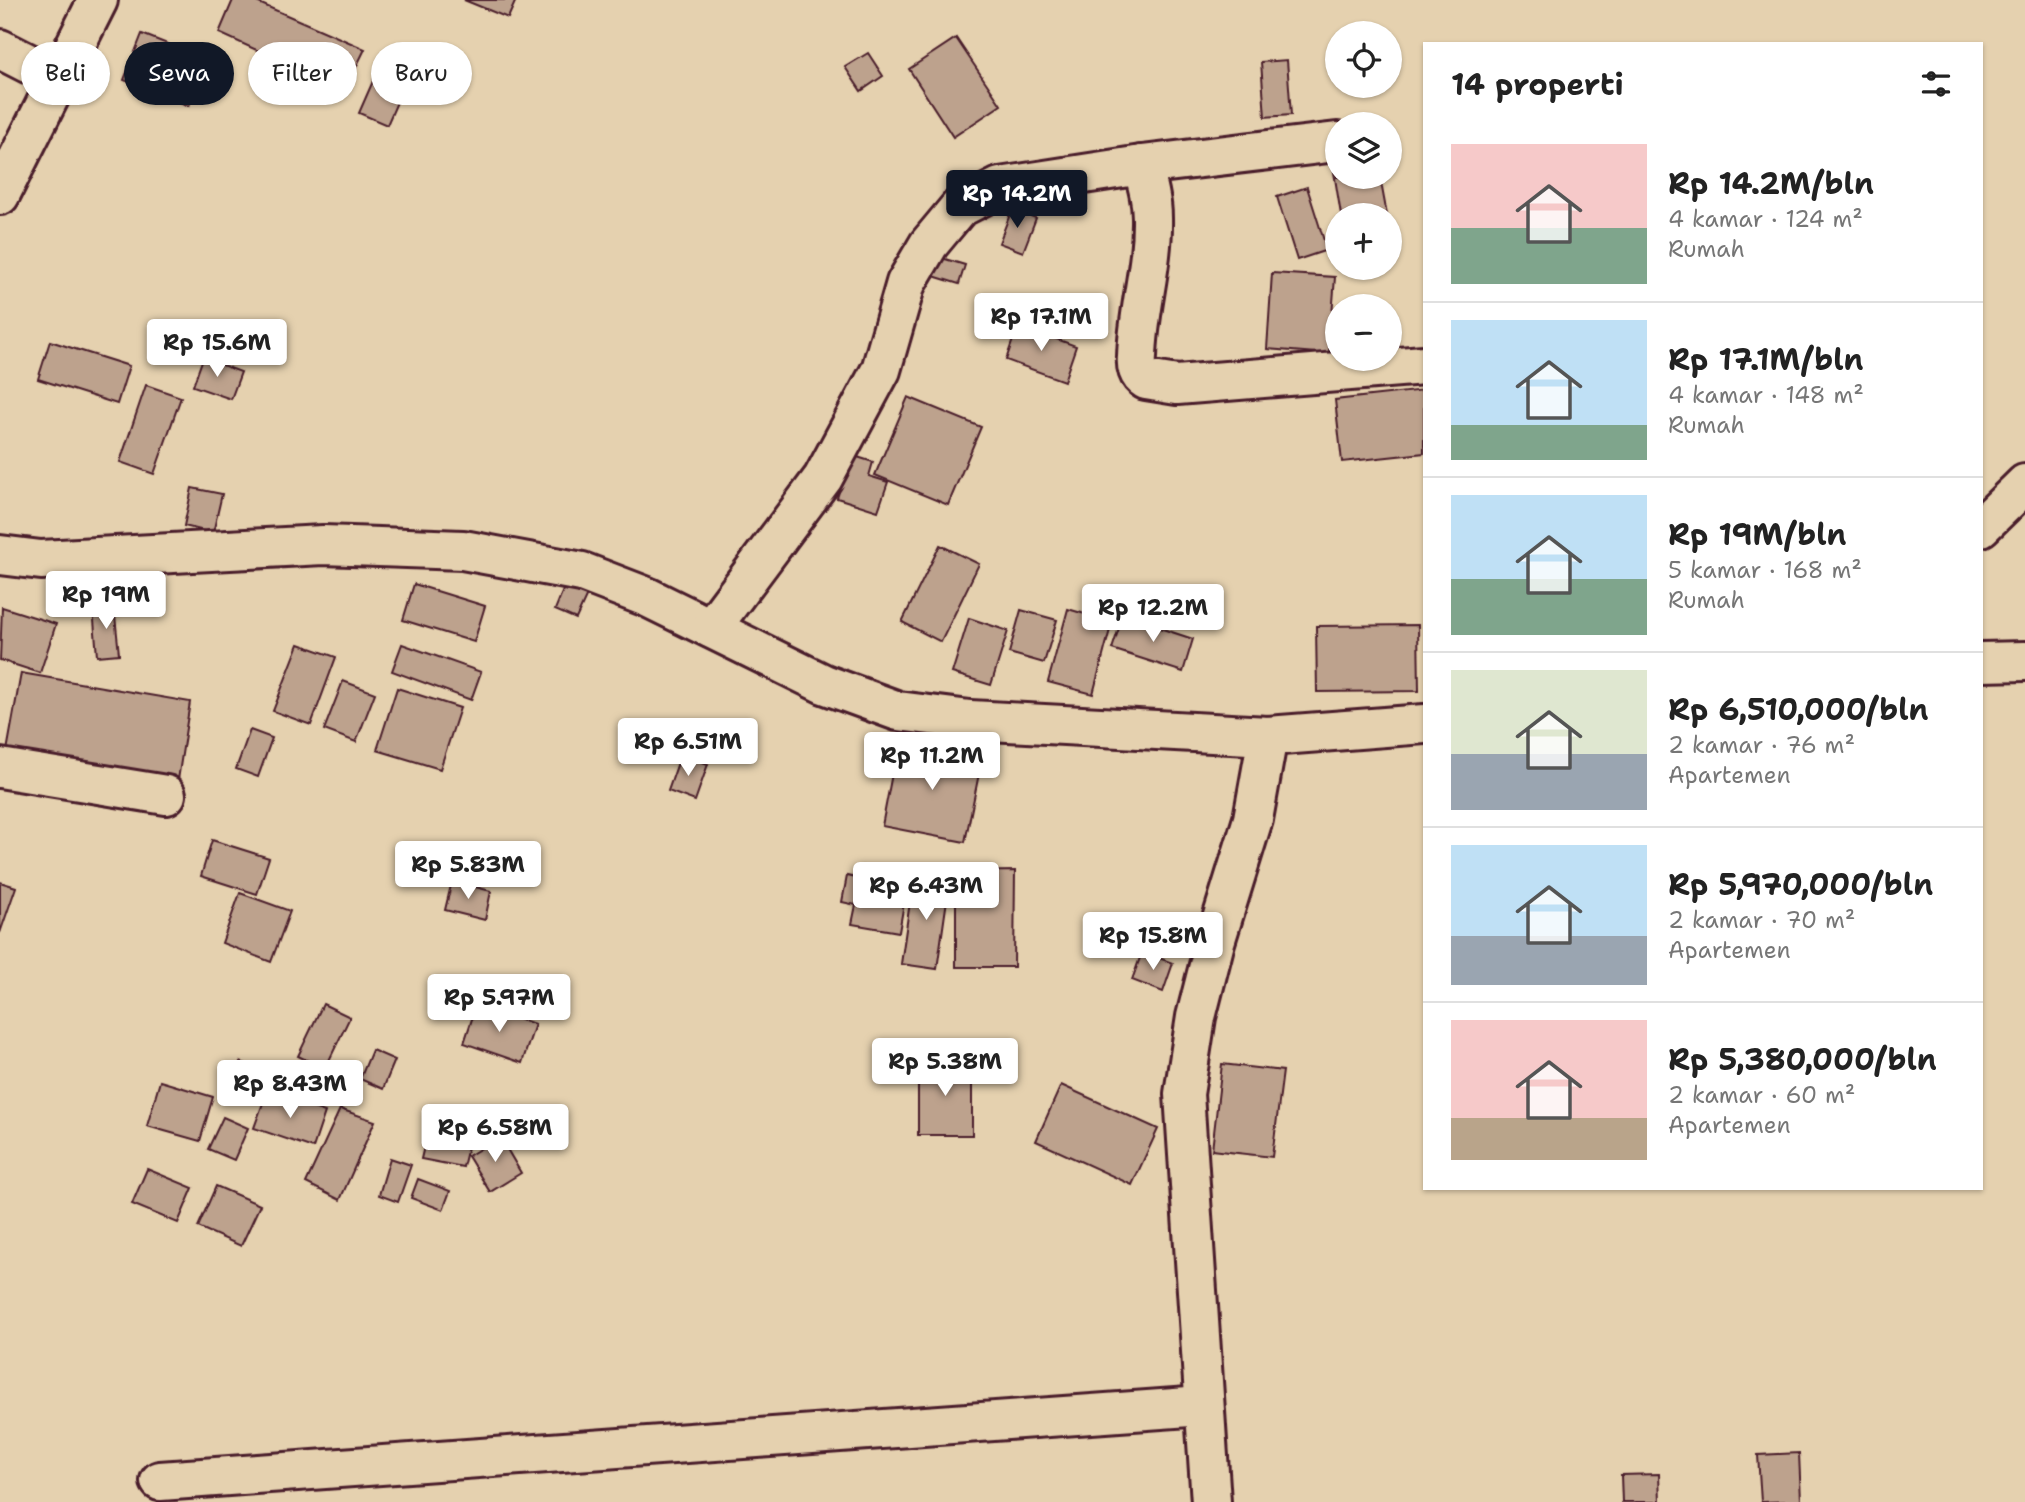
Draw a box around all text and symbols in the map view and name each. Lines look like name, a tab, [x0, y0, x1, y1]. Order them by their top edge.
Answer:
map controls	[1325, 21, 1402, 371]
button: locate	[1325, 21, 1402, 98]
chip: Beli	[21, 42, 110, 105]
chip: Sewa	[124, 42, 234, 105]
chip: Filter	[248, 42, 357, 105]
chip: Baru	[371, 42, 472, 105]
text: 14 properti	[1451, 64, 1624, 105]
icon: filters	[1917, 65, 1955, 103]
button: layers	[1325, 112, 1402, 189]
text: Rp 14.2M/bln	[1668, 163, 1874, 204]
pin: Rp 14.2M	[945, 170, 1089, 230]
icon: home	[1507, 172, 1591, 256]
text: Rp 14.2M	[962, 178, 1072, 208]
button: +	[1325, 203, 1402, 280]
text: 4 kamar · 124 m²	[1668, 204, 1863, 234]
text: Rumah	[1668, 234, 1745, 264]
pin: Rp 17.1M	[969, 294, 1113, 353]
button: −	[1325, 294, 1402, 371]
text: Rp 17.1M	[990, 301, 1092, 331]
pin: Rp 15.6M	[145, 320, 289, 379]
text: Rp 15.6M	[163, 327, 271, 357]
text: Rp 17.1M/bln	[1668, 339, 1864, 380]
icon: home	[1507, 348, 1591, 432]
text: 4 kamar · 148 m²	[1668, 380, 1864, 410]
text: Rumah	[1668, 410, 1745, 440]
text: Rp 19M/bln	[1668, 514, 1847, 555]
icon: home	[1507, 523, 1591, 607]
text: 5 kamar · 168 m²	[1668, 555, 1862, 585]
pin: Rp 19M	[49, 572, 163, 631]
text: Rp 19M	[62, 579, 150, 609]
pin: Rp 12.2M	[1081, 584, 1225, 644]
text: Rumah	[1668, 585, 1745, 615]
text: Rp 12.2M	[1098, 592, 1208, 622]
text: Rp 6,510,000/bln	[1668, 689, 1929, 730]
icon: home	[1507, 698, 1591, 782]
pin: Rp 6.51M	[616, 718, 760, 778]
text: Rp 6.51M	[634, 726, 742, 756]
text: 2 kamar · 76 m²	[1668, 730, 1855, 760]
pin: Rp 11.2M	[860, 732, 1004, 792]
text: Rp 11.2M	[880, 740, 984, 770]
text: Apartemen	[1668, 760, 1791, 790]
pin: Rp 5.83M	[396, 842, 540, 901]
text: Rp 5.83M	[411, 849, 525, 879]
pin: Rp 6.43M	[854, 862, 998, 922]
text: Rp 5,970,000/bln	[1668, 864, 1933, 905]
text: Rp 6.43M	[869, 870, 983, 900]
icon: home	[1507, 873, 1591, 957]
text: 2 kamar · 70 m²	[1668, 905, 1855, 935]
pin: Rp 15.8M	[1081, 912, 1225, 972]
text: Rp 15.8M	[1099, 920, 1207, 950]
text: Apartemen	[1668, 935, 1791, 965]
pin: Rp 5.97M	[427, 974, 571, 1034]
text: Rp 5.97M	[443, 982, 555, 1012]
pin: Rp 5.38M	[873, 1038, 1017, 1098]
text: Rp 5,380,000/bln	[1668, 1039, 1937, 1080]
text: Rp 5.38M	[888, 1046, 1002, 1076]
icon: home	[1507, 1048, 1591, 1132]
pin: Rp 8.43M	[218, 1060, 362, 1120]
text: Rp 8.43M	[233, 1068, 347, 1098]
text: 2 kamar · 60 m²	[1668, 1080, 1855, 1110]
pin: Rp 6.58M	[423, 1104, 567, 1164]
text: Apartemen	[1668, 1110, 1791, 1140]
text: Rp 6.58M	[438, 1112, 552, 1142]

